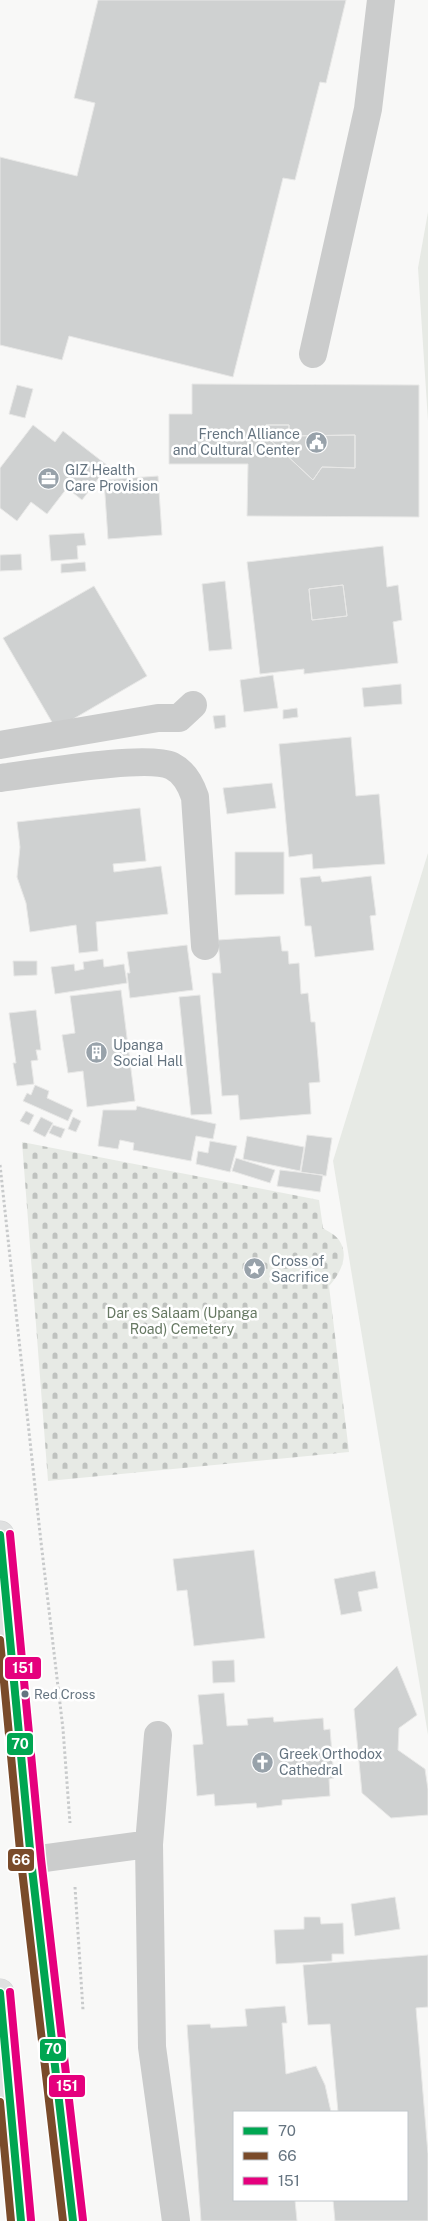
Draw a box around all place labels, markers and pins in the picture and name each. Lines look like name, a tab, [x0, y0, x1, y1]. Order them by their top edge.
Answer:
place label: French Alliance and Cultural Center	[173, 426, 300, 458]
public building icon: French Alliance and Cultural Center	[304, 430, 328, 454]
place label: GIZ Health Care Provision	[65, 462, 158, 494]
office icon: GIZ Health Care Provision	[37, 466, 61, 490]
place label: Upanga Social Hall	[113, 1037, 183, 1069]
building icon: Upanga Social Hall	[85, 1041, 109, 1065]
place label: Cross of Sacrifice	[271, 1253, 329, 1285]
place icon: Cross of Sacrifice	[243, 1257, 267, 1281]
place label: Red Cross	[34, 1687, 95, 1702]
marker: Red Cross	[20, 1689, 30, 1699]
place label: Greek Orthodox Cathedral	[279, 1746, 382, 1778]
church icon: Greek Orthodox Cathedral	[251, 1750, 275, 1774]

